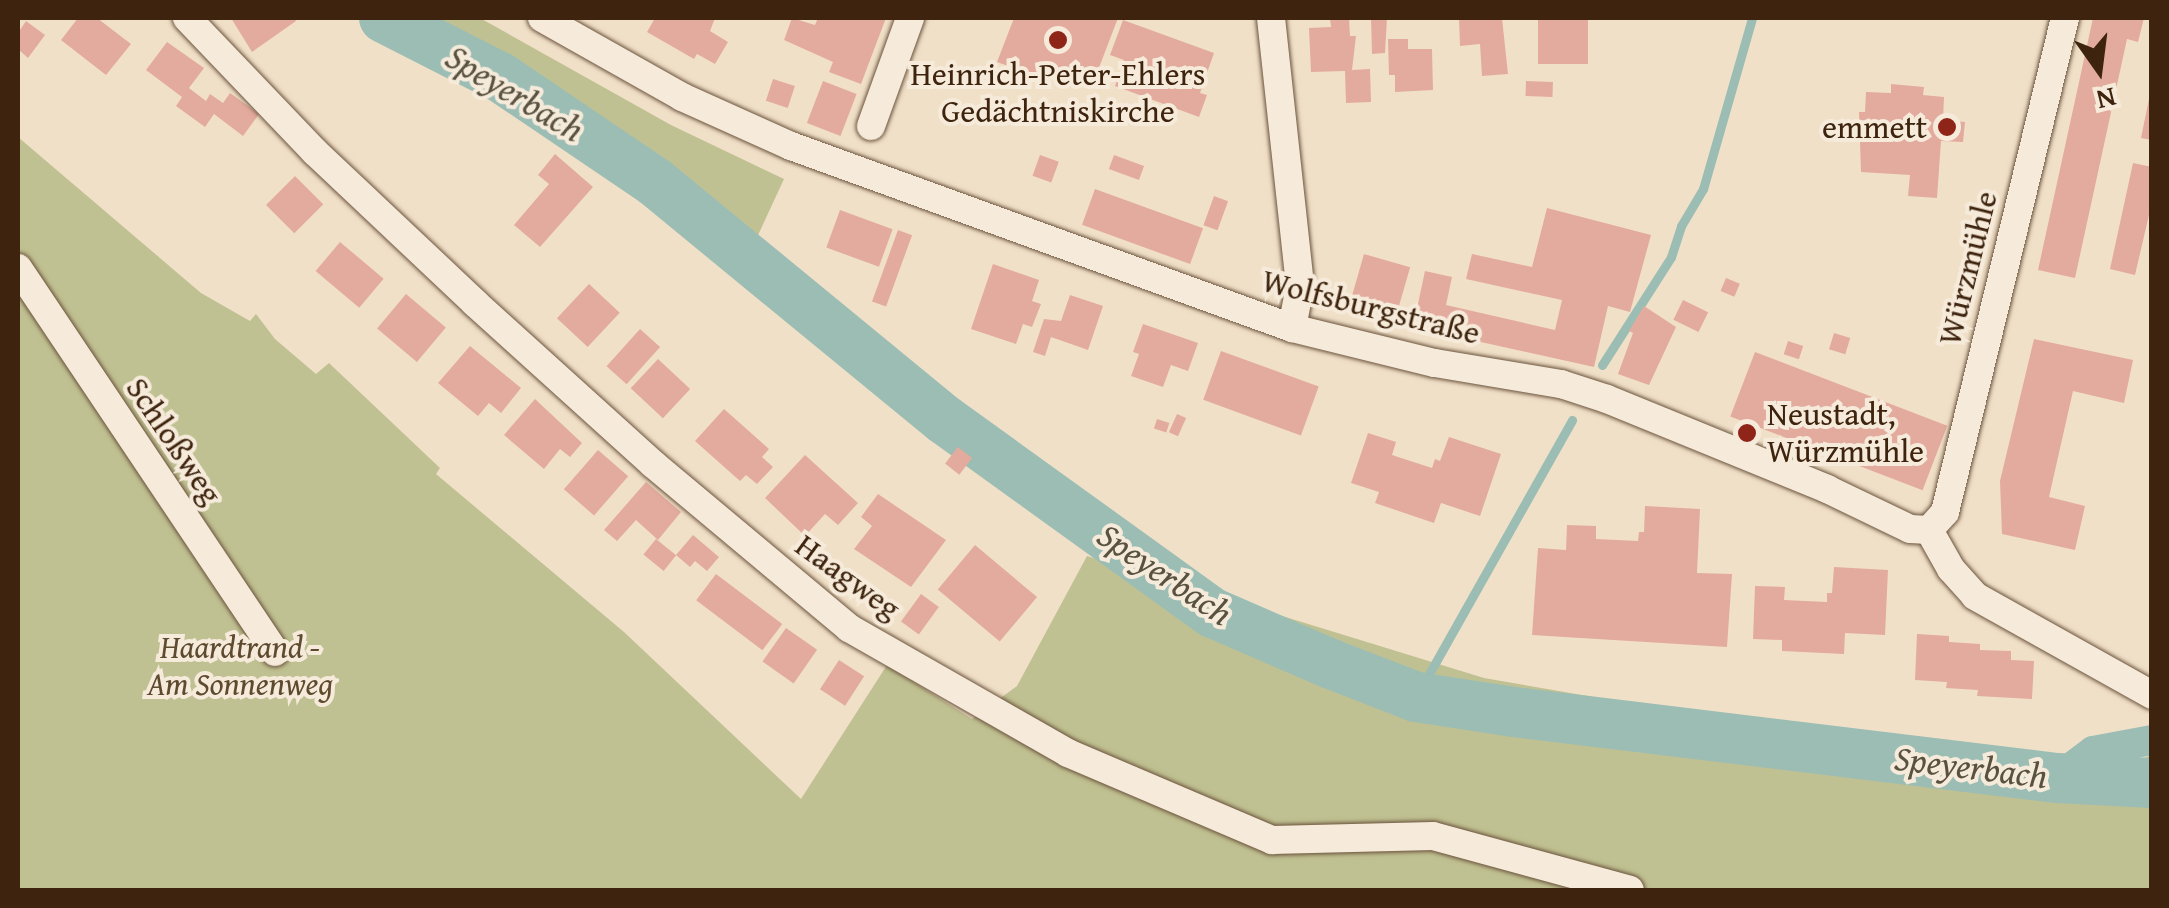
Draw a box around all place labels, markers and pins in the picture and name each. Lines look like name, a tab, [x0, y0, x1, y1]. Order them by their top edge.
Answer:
marker: Heinrich-Peter-Ehlers Gedächtniskirche	[1047, 29, 1069, 51]
place label: Heinrich-Peter-Ehlers Gedächtniskirche	[911, 56, 1205, 131]
place label: emmett	[1822, 108, 1927, 146]
marker: emmett	[1936, 116, 1958, 138]
place label: Neustadt, Würzmühle	[1767, 396, 1924, 471]
marker: Neustadt, Würzmühle	[1736, 422, 1758, 444]

